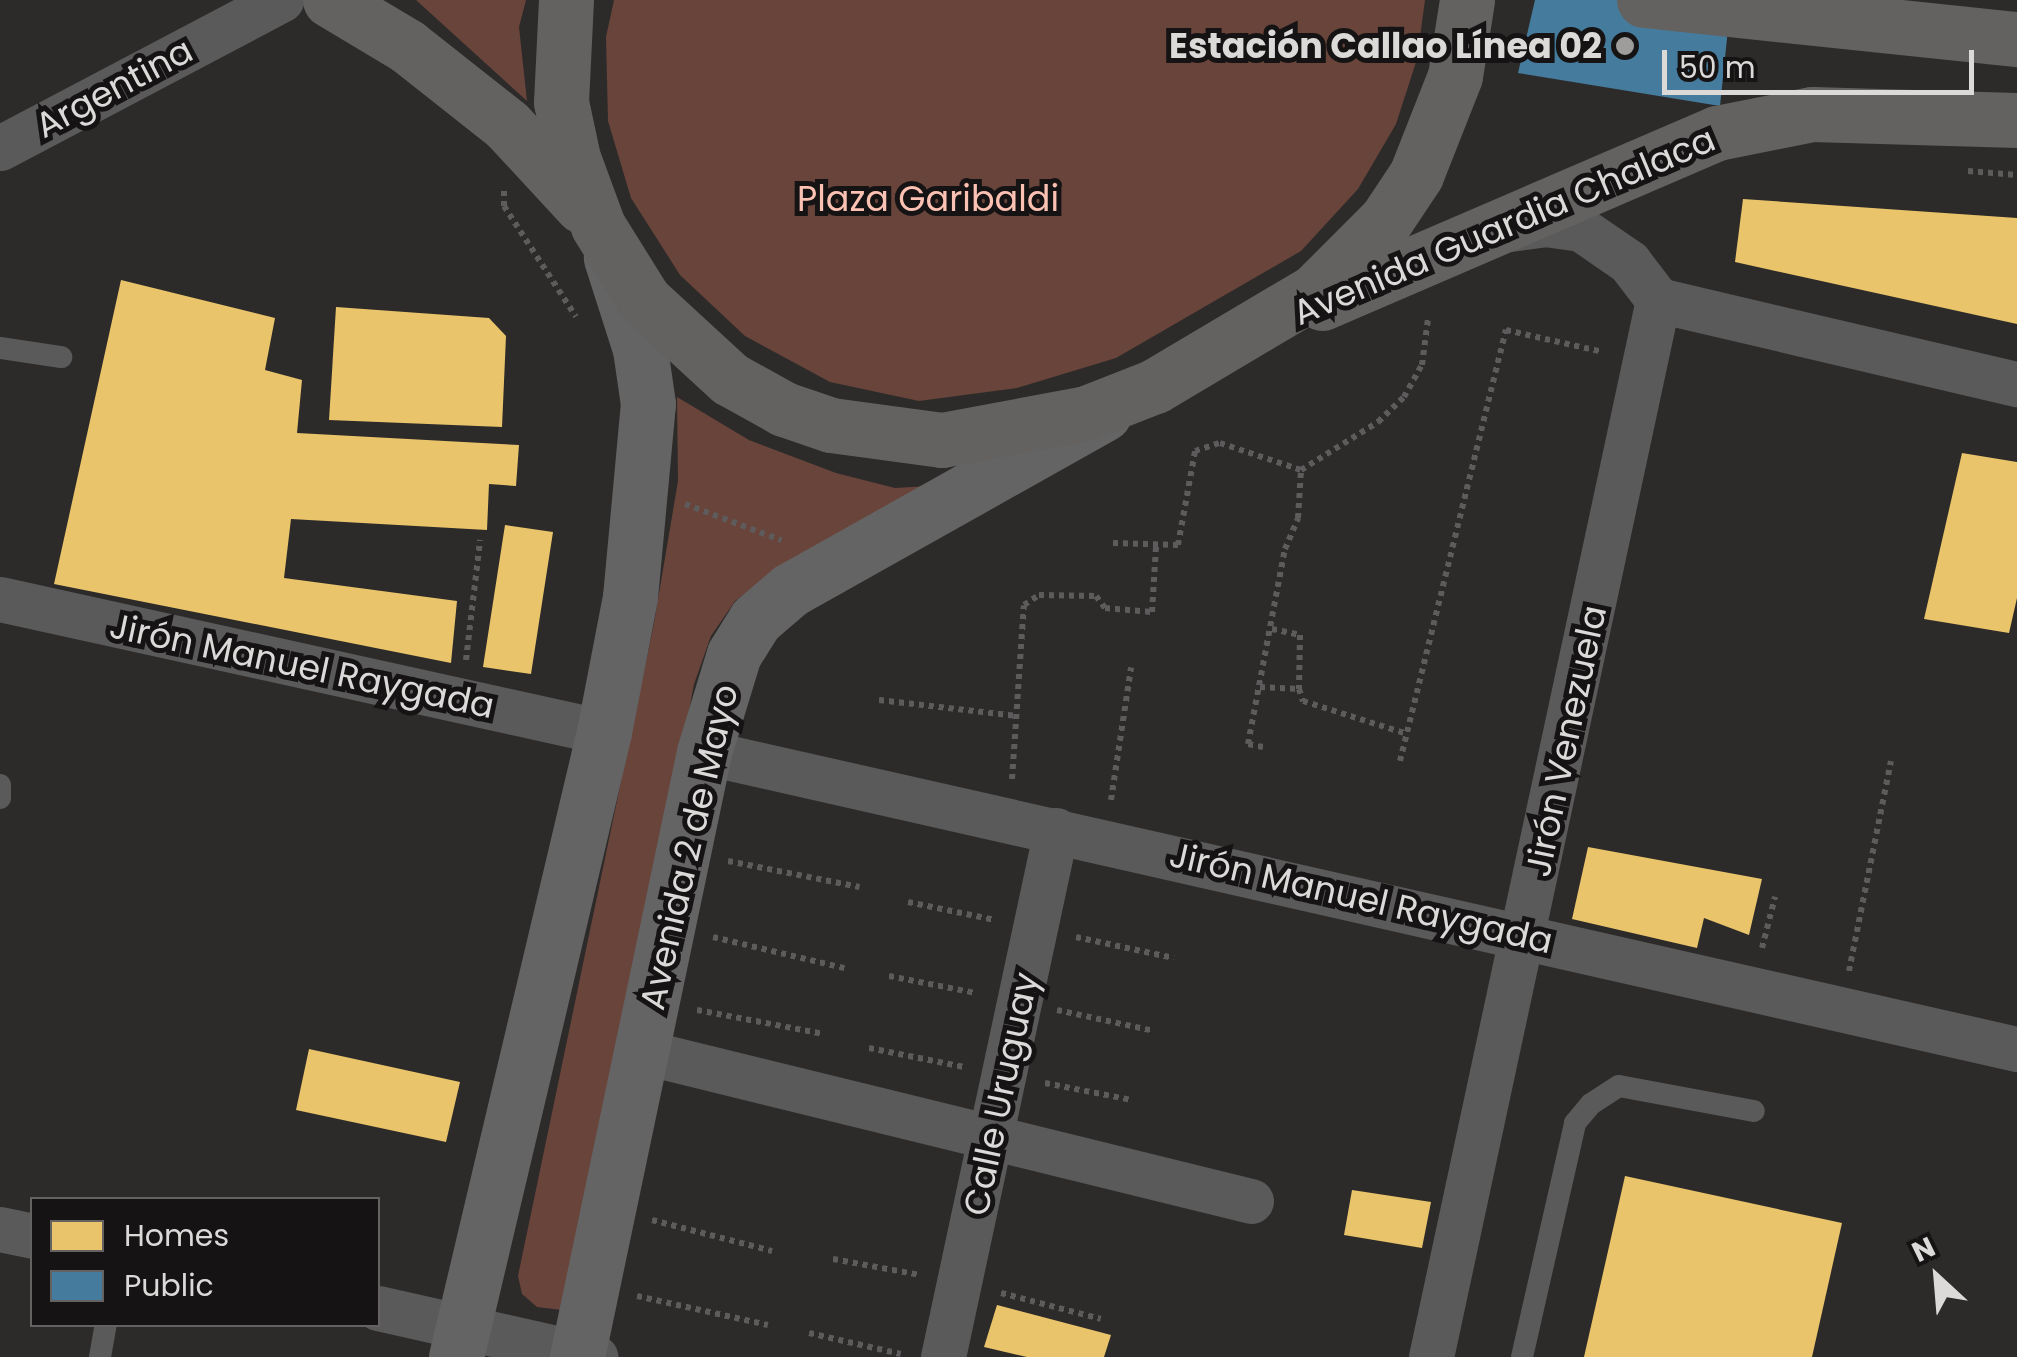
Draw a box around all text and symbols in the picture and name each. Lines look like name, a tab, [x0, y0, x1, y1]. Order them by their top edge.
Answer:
place label: Estación Callao Línea 02	[1169, 25, 1602, 67]
street label: Argentina	[28, 29, 200, 147]
scale bar	[1667, 30, 1980, 92]
marker: Estación Callao Línea 02	[1612, 33, 1638, 59]
text: 50 m	[1679, 46, 1756, 89]
street label: Avenida Guardia Chalaca	[1287, 118, 1721, 334]
park label: Plaza Garibaldi	[797, 178, 1059, 220]
street label: Jirón Venezuela	[1517, 602, 1615, 880]
street label: Jirón Manuel Raygada	[106, 605, 498, 727]
street label: Avenida 2 de Mayo	[631, 680, 747, 1014]
street label: Jirón Manuel Raygada	[1165, 833, 1557, 963]
street label: Calle Uruguay	[955, 969, 1047, 1219]
legend	[30, 1197, 380, 1327]
text: Homes	[124, 1214, 229, 1257]
north arrow	[1887, 1227, 1987, 1327]
text: N	[1906, 1227, 1942, 1272]
text: Public	[124, 1264, 214, 1307]

